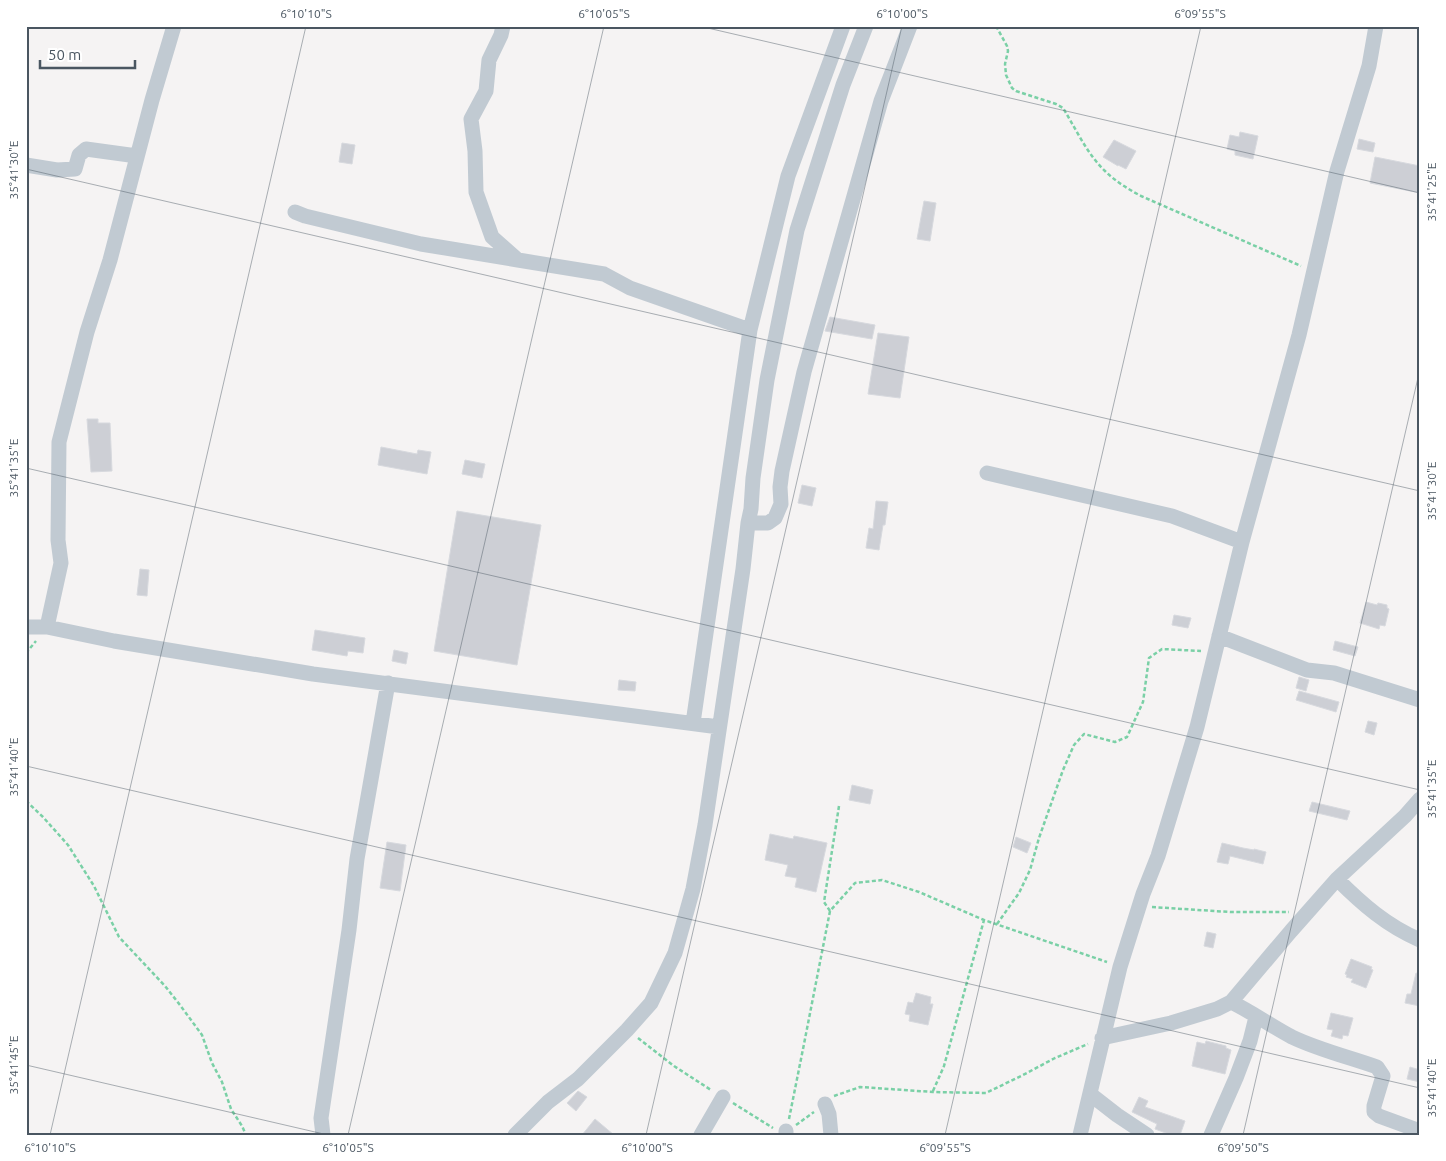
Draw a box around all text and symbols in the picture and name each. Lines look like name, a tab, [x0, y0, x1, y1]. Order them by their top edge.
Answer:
text: 6°10'10"S	[280, 7, 332, 20]
text: 6°10'05"S	[578, 7, 630, 20]
text: 6°10'00"S	[876, 7, 928, 20]
text: 6°09'55"S	[1174, 7, 1226, 20]
scale bar	[40, 38, 135, 70]
text: 50 m	[48, 46, 81, 63]
text: 35°41'30"E	[7, 140, 20, 199]
text: 35°41'25"E	[1425, 162, 1438, 221]
text: 35°41'35"E	[7, 438, 20, 497]
text: 35°41'30"E	[1425, 461, 1438, 520]
text: 35°41'40"E	[7, 737, 20, 796]
text: 35°41'35"E	[1425, 759, 1438, 818]
text: 35°41'45"E	[7, 1035, 20, 1094]
text: 35°41'40"E	[1425, 1058, 1438, 1117]
text: 6°10'10"S	[24, 1141, 76, 1154]
text: 6°10'05"S	[322, 1141, 374, 1154]
text: 6°10'00"S	[621, 1141, 673, 1154]
text: 6°09'55"S	[919, 1141, 971, 1154]
text: 6°09'50"S	[1217, 1141, 1269, 1154]

